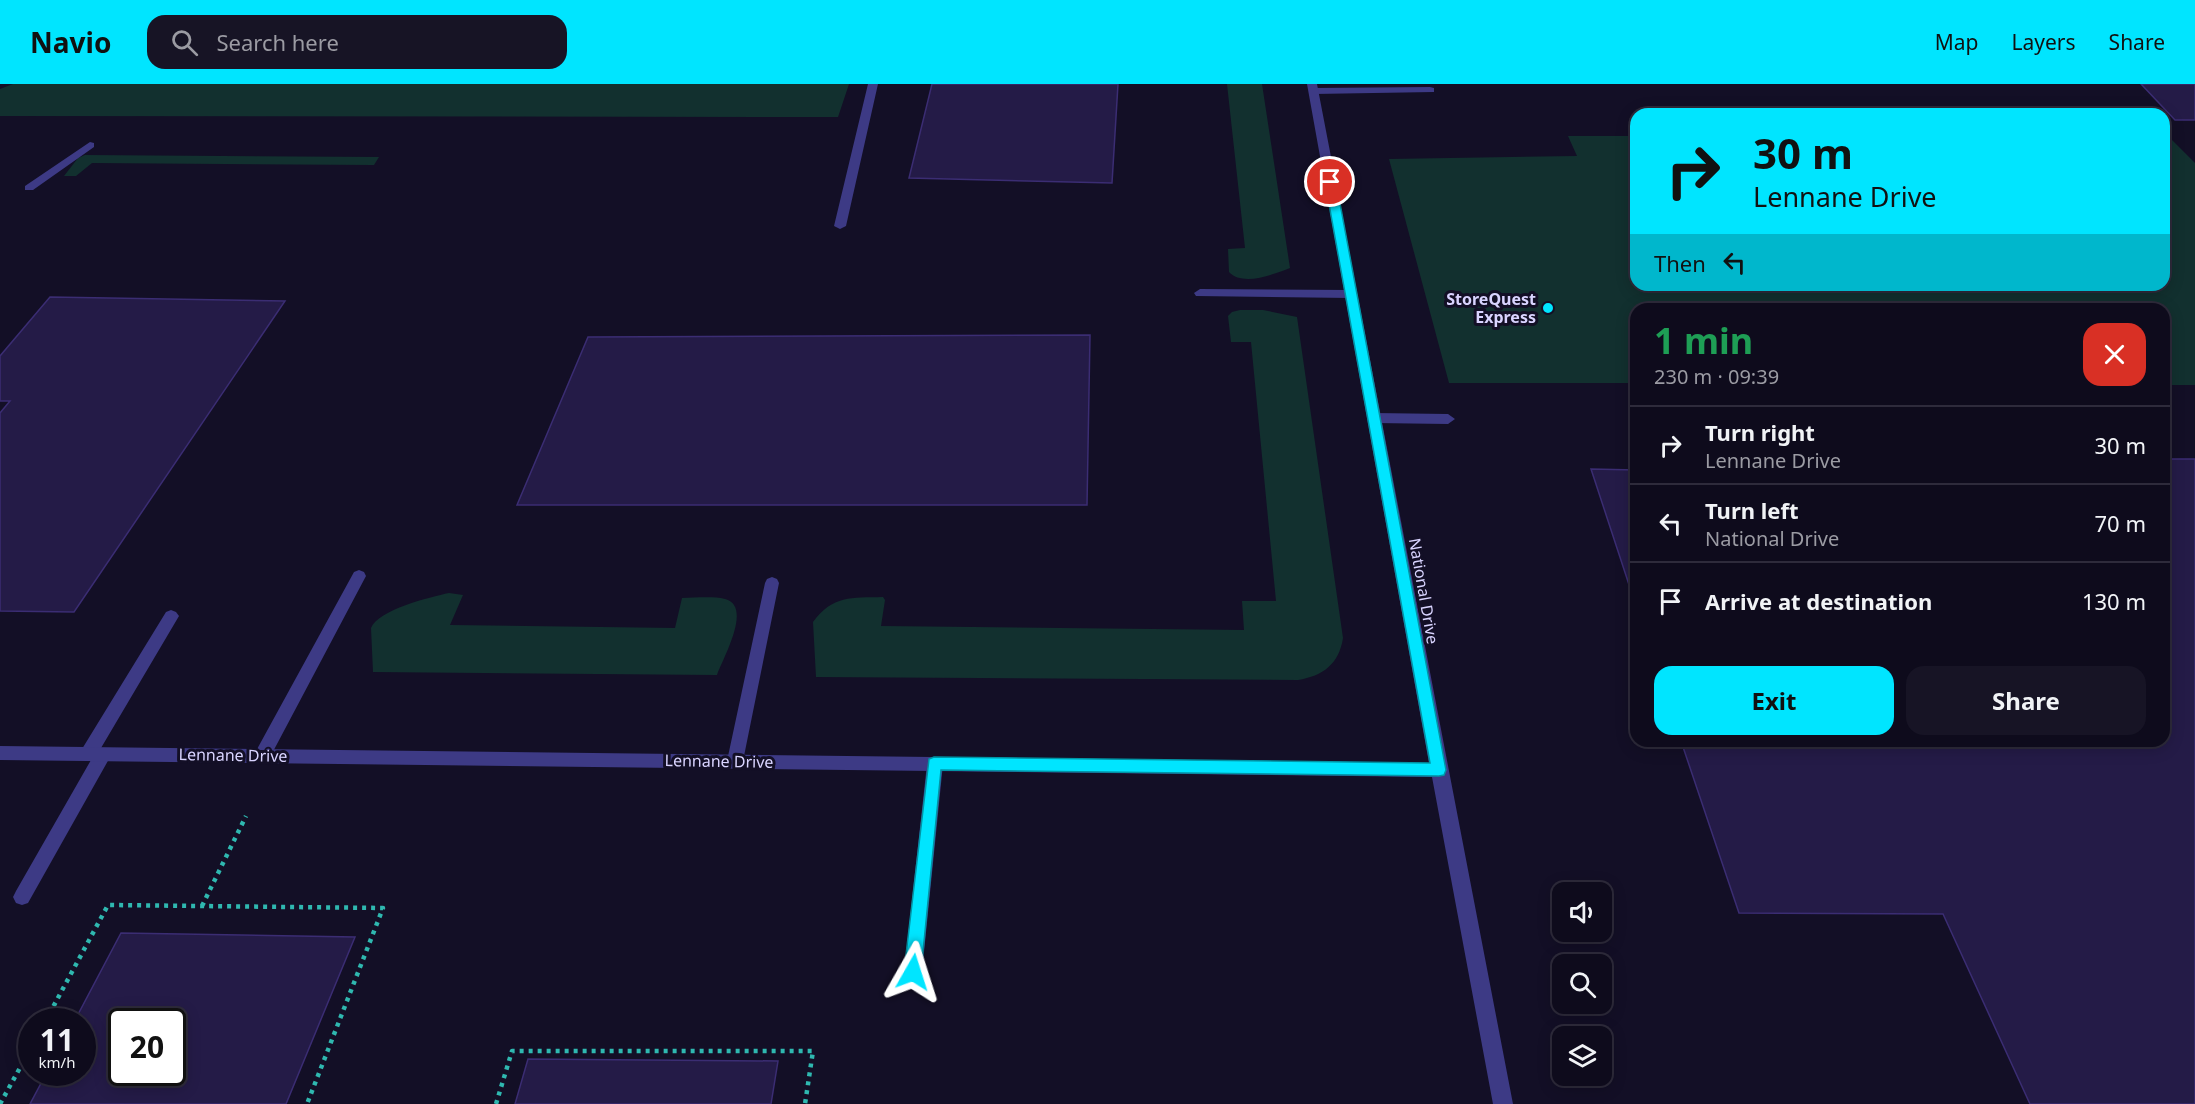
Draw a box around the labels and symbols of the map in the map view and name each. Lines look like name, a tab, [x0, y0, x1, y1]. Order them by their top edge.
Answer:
pin	[1304, 156, 1355, 207]
place label: StoreQuest Express	[1446, 288, 1536, 328]
marker: StoreQuest Express	[1541, 301, 1555, 315]
street label: National Drive	[1404, 536, 1444, 646]
street label: Lennane Drive	[178, 743, 288, 767]
street label: Lennane Drive	[664, 749, 774, 773]
position arrow	[881, 940, 945, 1004]
speed limit sign: 20	[108, 1008, 186, 1086]

